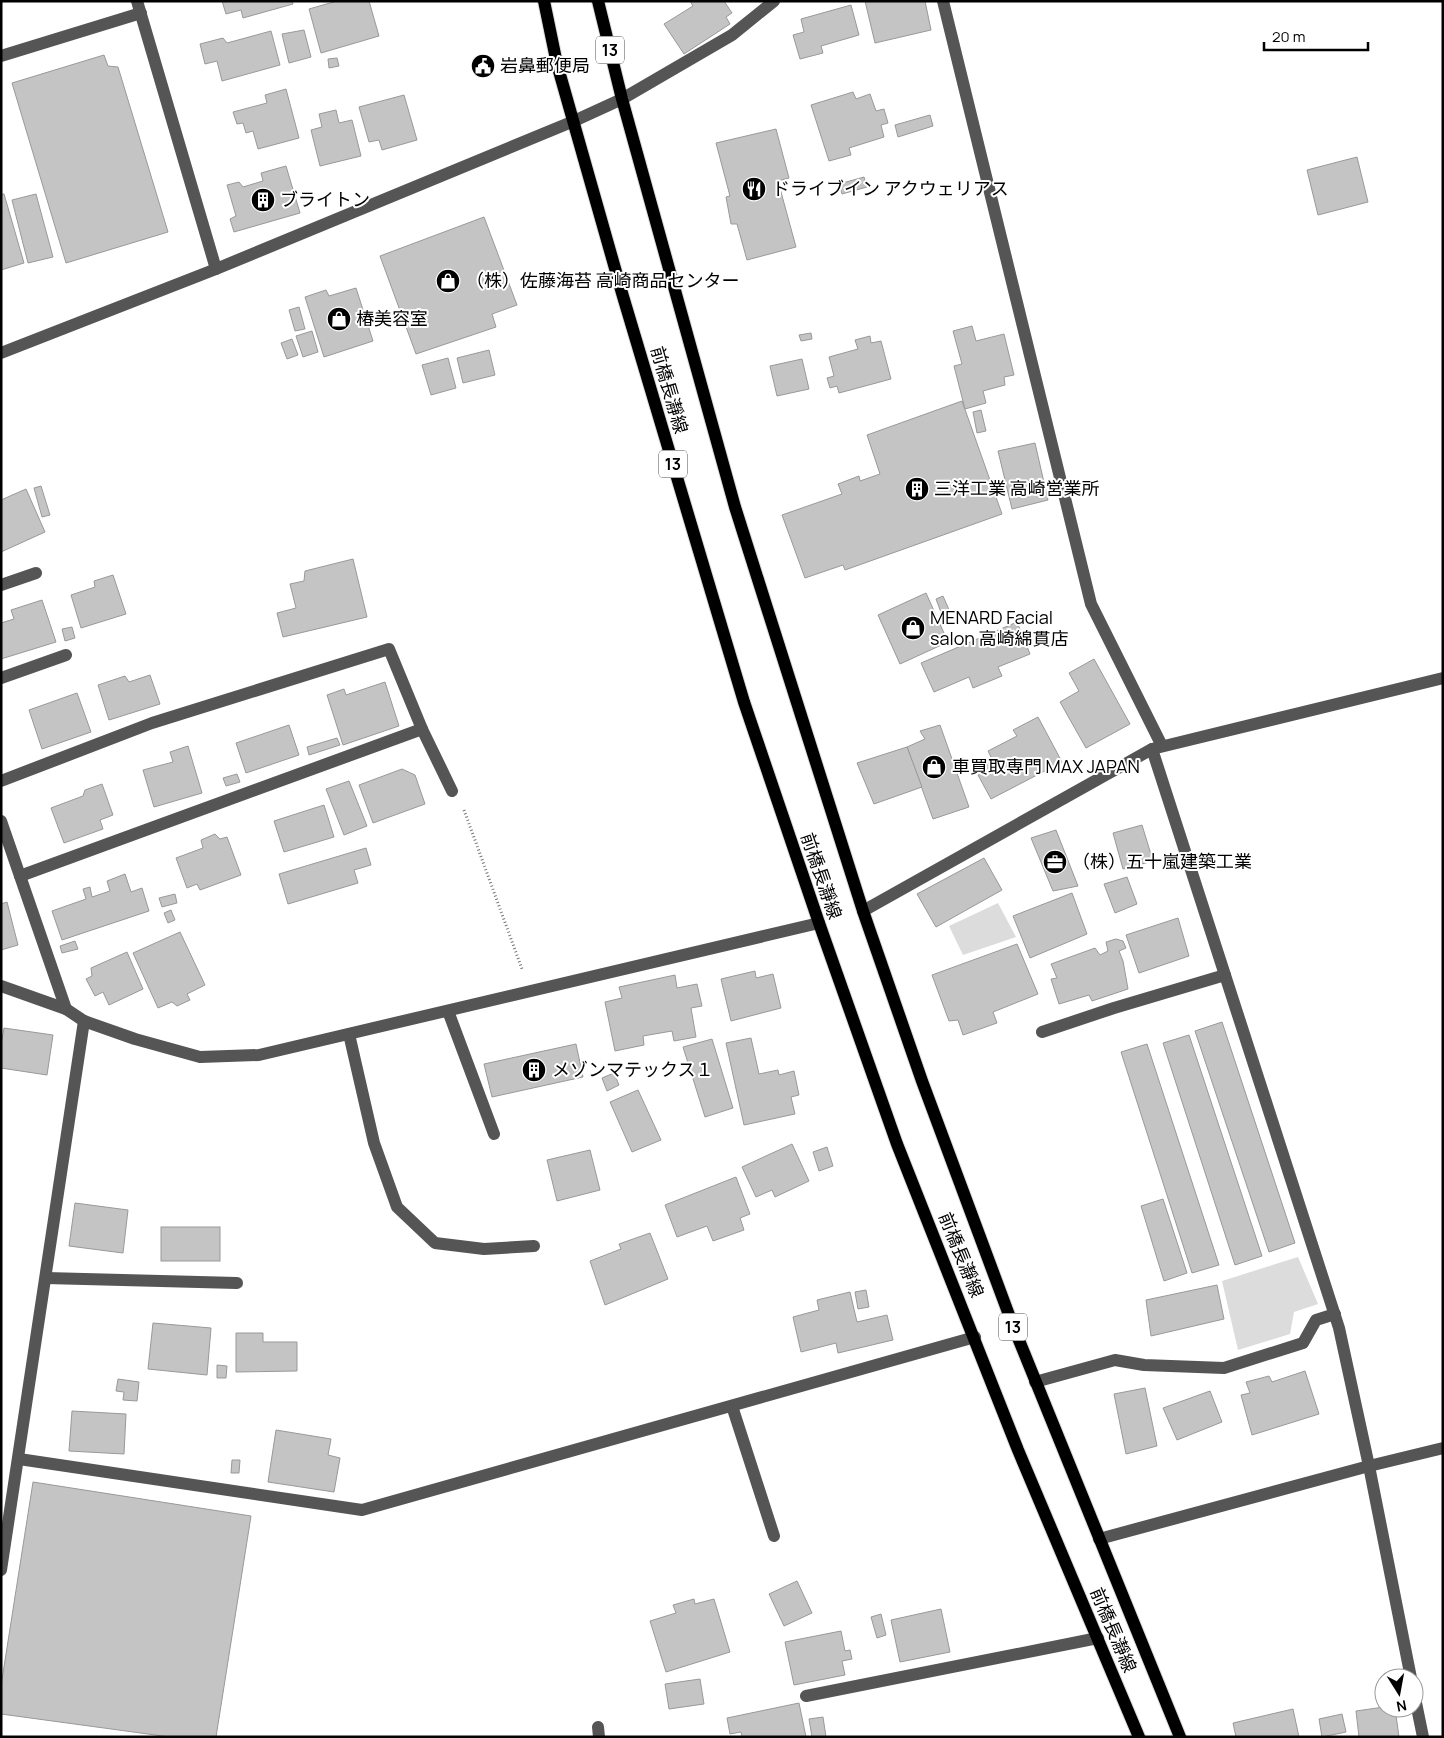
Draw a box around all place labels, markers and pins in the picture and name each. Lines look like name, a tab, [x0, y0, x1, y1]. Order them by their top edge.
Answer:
public building icon: 岩鼻郵便局	[470, 53, 496, 79]
place label: 岩鼻郵便局	[500, 53, 590, 77]
restaurant icon: ドライブイン アクウェリアス	[741, 176, 767, 202]
place label: ドライブイン アクウェリアス	[772, 176, 1009, 200]
building icon: ブライトン	[250, 187, 276, 213]
place label: ブライトン	[280, 187, 370, 211]
shop icon: （株）佐藤海苔 高崎商品センター	[435, 268, 461, 294]
place label: （株）佐藤海苔 高崎商品センター	[466, 268, 740, 292]
shop icon: 椿美容室	[326, 306, 352, 332]
place label: 椿美容室	[356, 306, 428, 330]
building icon: 三洋工業 高崎営業所	[904, 476, 930, 502]
place label: 三洋工業 高崎営業所	[934, 476, 1100, 500]
place label: MENARD Facial salon 高崎綿貫店	[930, 605, 1069, 650]
shop icon: MENARD Facial salon 高崎綿貫店	[900, 615, 926, 641]
shop icon: 車買取専門 MAX JAPAN	[921, 754, 947, 780]
place label: 車買取専門 MAX JAPAN	[952, 754, 1140, 778]
office icon: （株）五十嵐建築工業	[1042, 849, 1068, 875]
place label: （株）五十嵐建築工業	[1072, 849, 1252, 873]
building icon: メゾンマテックス１	[521, 1057, 547, 1083]
place label: メゾンマテックス１	[552, 1057, 713, 1081]

